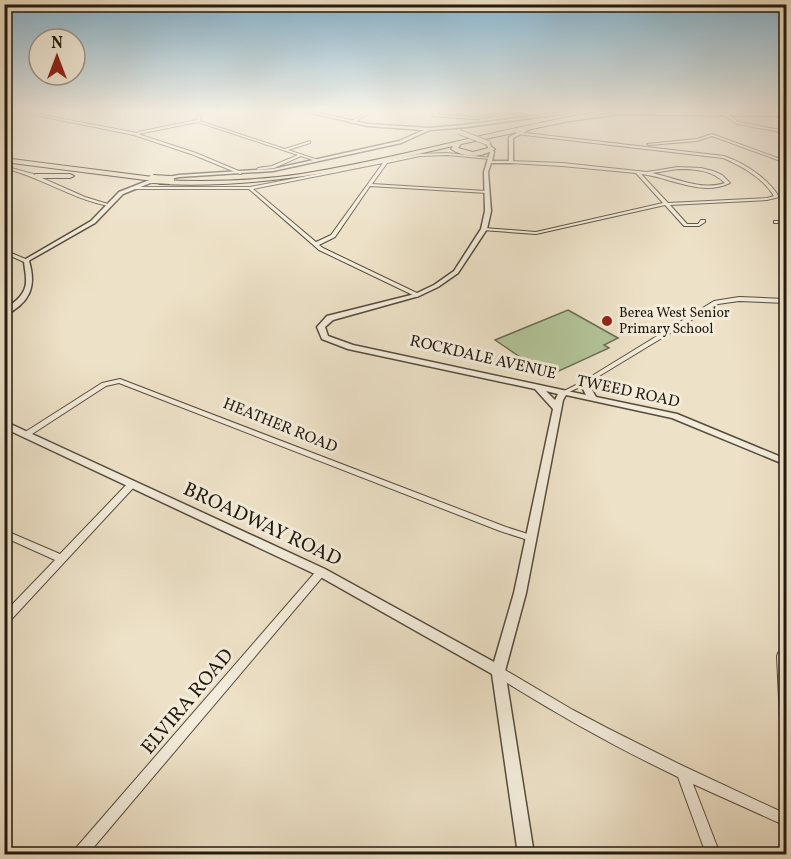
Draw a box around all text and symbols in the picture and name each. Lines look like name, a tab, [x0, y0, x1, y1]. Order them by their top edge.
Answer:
north arrow	[27, 27, 87, 87]
text: N	[51, 33, 63, 55]
place label: Berea West Senior Primary School	[619, 304, 730, 339]
marker: Berea West Senior Primary School	[600, 314, 614, 328]
street label: ROCKDALE AVENUE	[407, 330, 559, 386]
street label: TWEED ROAD	[574, 370, 682, 414]
street label: HEATHER ROAD	[219, 393, 341, 459]
street label: BROADWAY ROAD	[178, 476, 346, 574]
street label: ELVIRA ROAD	[135, 643, 241, 761]

